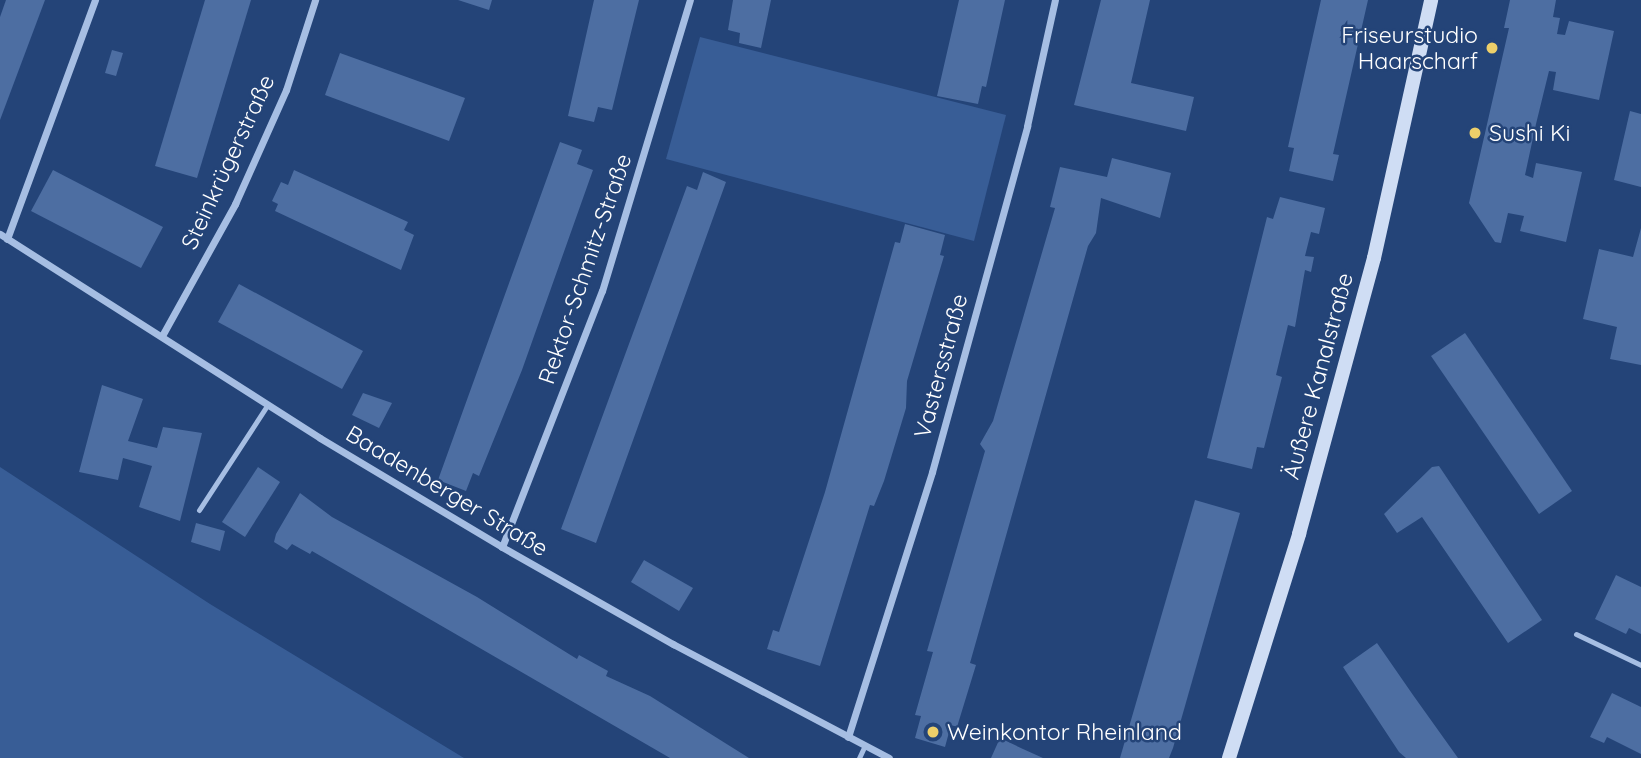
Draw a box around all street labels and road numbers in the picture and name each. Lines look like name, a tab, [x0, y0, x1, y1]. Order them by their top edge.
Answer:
street label: Steinkrügerstraße	[175, 70, 281, 254]
street label: Rektor-Schmitz-Straße	[533, 150, 637, 388]
street label: Äußere Kanalstraße	[1277, 270, 1359, 482]
street label: Vastersstraße	[909, 291, 973, 441]
street label: Baadenberger Straße	[341, 420, 553, 562]

